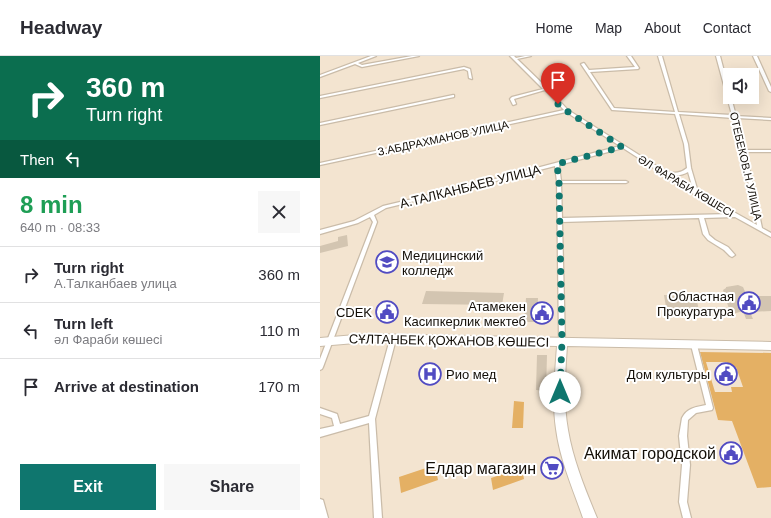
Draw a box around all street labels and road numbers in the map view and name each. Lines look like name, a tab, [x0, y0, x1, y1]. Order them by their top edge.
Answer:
street label: ОТЕБЕКОВ.Н УЛИЦА	[728, 111, 764, 222]
street label: З.АБДРАХМАНОВ УЛИЦА	[376, 118, 510, 158]
street label: ӘЛ ФАРАБИ КӨШЕСІ	[636, 153, 736, 219]
street label: А.ТАЛКАНБАЕВ УЛИЦА	[398, 162, 542, 211]
street label: СҰЛТАНБЕК ҚОЖАНОВ КӨШЕСІ	[349, 331, 549, 350]

